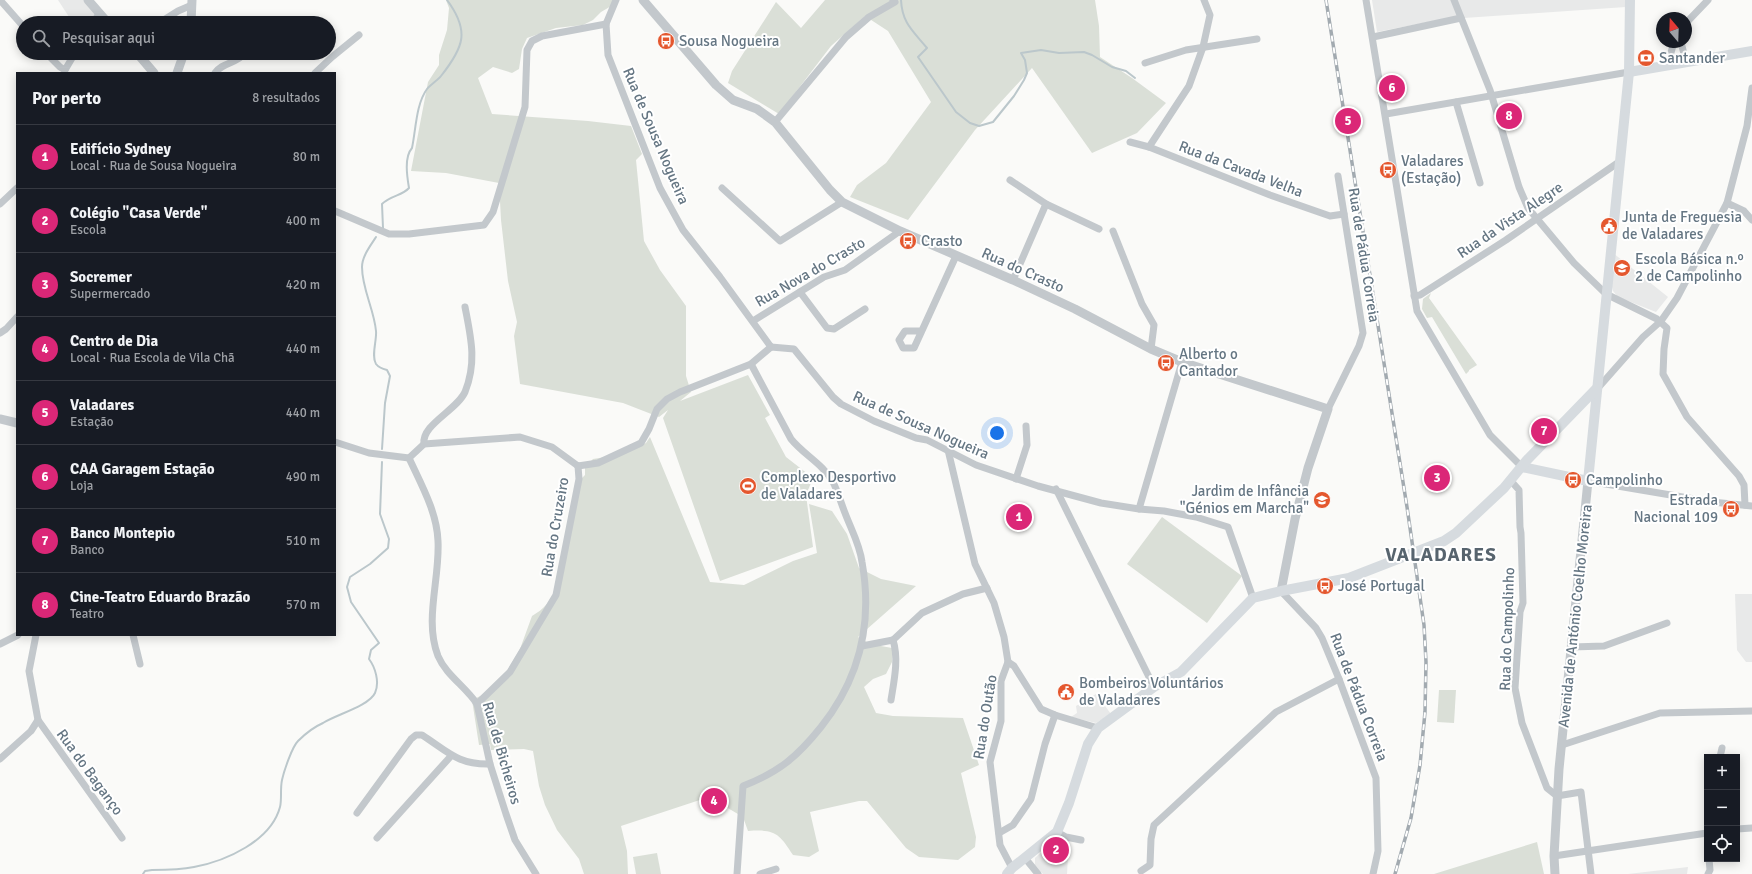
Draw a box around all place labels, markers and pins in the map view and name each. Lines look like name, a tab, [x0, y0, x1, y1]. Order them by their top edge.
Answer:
bus stop icon: Sousa Nogueira	[656, 31, 676, 51]
place label: Sousa Nogueira	[679, 32, 779, 50]
bank icon: Santander	[1636, 48, 1656, 68]
place label: Santander	[1659, 49, 1726, 67]
pin: 6	[1379, 73, 1405, 103]
pin: 8	[1496, 101, 1522, 131]
pin: 5	[1335, 106, 1361, 136]
place label: Valadares (Estação)	[1401, 152, 1464, 187]
bus stop icon: Valadares (Estação)	[1378, 160, 1398, 180]
place label: Junta de Freguesia de Valadares	[1622, 208, 1742, 243]
public building icon: Junta de Freguesia de Valadares	[1599, 216, 1619, 236]
bus stop icon: Crasto	[898, 231, 918, 251]
place label: Crasto	[921, 232, 963, 250]
place label: Escola Básica n.º 2 de Campolinho	[1635, 250, 1744, 285]
school or university icon: Escola Básica n.º 2 de Campolinho	[1612, 258, 1632, 278]
place label: Alberto o Cantador	[1179, 345, 1238, 380]
bus stop icon: Alberto o Cantador	[1156, 353, 1176, 373]
pin: 7	[1531, 416, 1557, 446]
pin: 3	[1424, 463, 1450, 493]
place label: Complexo Desportivo de Valadares	[761, 468, 896, 503]
bus stop icon: Campolinho	[1563, 470, 1583, 490]
place label: Campolinho	[1586, 471, 1663, 489]
sports icon: Complexo Desportivo de Valadares	[738, 476, 758, 496]
place label: Jardim de Infância "Génios em Marcha"	[1180, 482, 1309, 517]
school or university icon: Jardim de Infância "Génios em Marcha"	[1312, 490, 1332, 510]
place label: Estrada Nacional 109	[1633, 491, 1718, 526]
bus stop icon: Estrada Nacional 109	[1721, 499, 1741, 519]
pin: 1	[1006, 502, 1032, 532]
bus stop icon: José Portugal	[1315, 576, 1335, 596]
place label: José Portugal	[1338, 577, 1425, 595]
place label: Bombeiros Voluntários de Valadares	[1079, 674, 1224, 709]
public building icon: Bombeiros Voluntários de Valadares	[1056, 682, 1076, 702]
pin: 4	[701, 786, 727, 816]
pin: 2	[1043, 835, 1069, 865]

